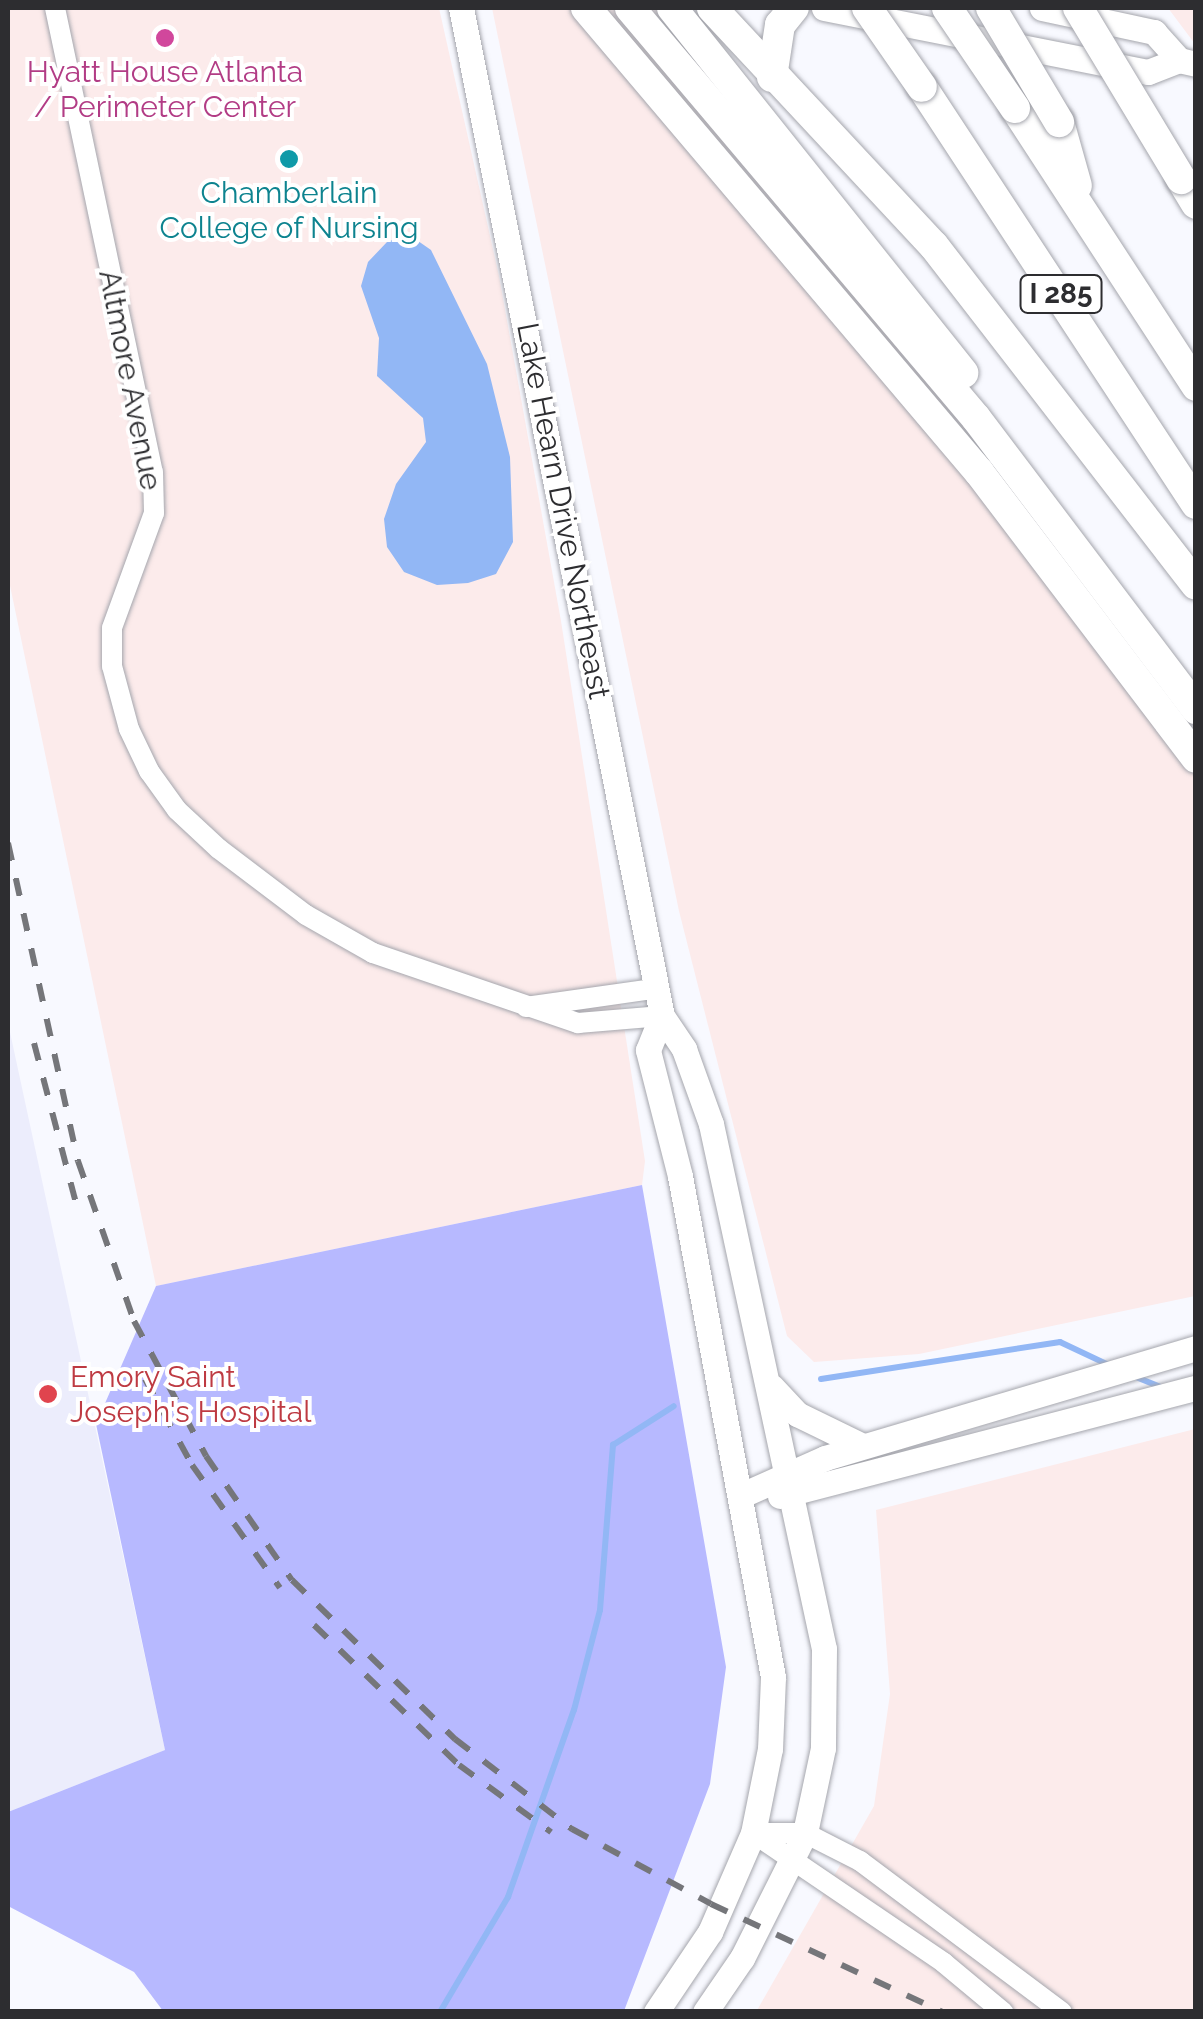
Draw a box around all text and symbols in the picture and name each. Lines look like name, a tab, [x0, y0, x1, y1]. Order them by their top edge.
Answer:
marker: Hyatt House Atlanta / Perimeter Center	[154, 27, 176, 49]
place label: Hyatt House Atlanta / Perimeter Center	[26, 54, 304, 124]
marker: Chamberlain College of Nursing	[278, 148, 300, 170]
place label: Chamberlain College of Nursing	[159, 175, 419, 246]
street label: Altmore Avenue	[91, 266, 169, 494]
road number: I 285	[1018, 271, 1104, 317]
street label: Lake Hearn Drive Northeast	[509, 320, 617, 702]
place label: Emory Saint Joseph's Hospital	[70, 1359, 311, 1430]
marker: Emory Saint Joseph's Hospital	[35, 1381, 61, 1407]

